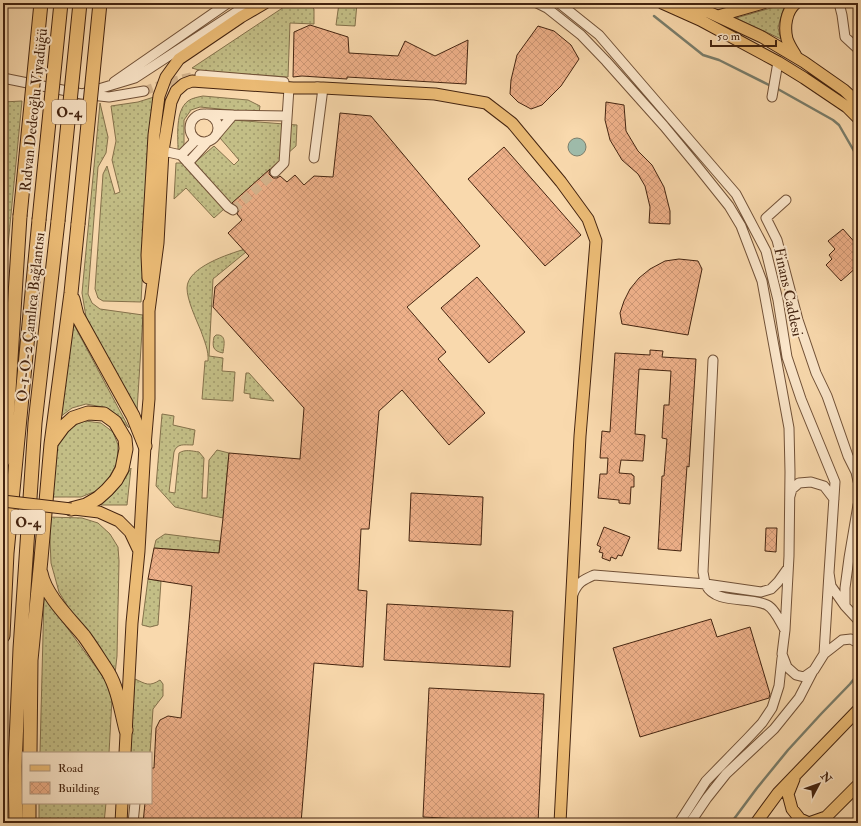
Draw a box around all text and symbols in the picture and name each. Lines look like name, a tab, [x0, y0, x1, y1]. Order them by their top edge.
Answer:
scale bar	[711, 22, 776, 48]
street label: Rıdvan Dedeoğlu Viyadüğü	[16, 27, 52, 193]
text: 50 m	[717, 29, 741, 44]
road number: O-4	[52, 100, 86, 124]
street label: O-1-O-2 Çamlıca Bağlantısı	[13, 231, 49, 403]
street label: Finans Caddesi	[769, 246, 807, 338]
road number: O-4	[11, 510, 45, 534]
legend	[22, 752, 152, 804]
text: Road	[58, 761, 83, 776]
north arrow	[799, 764, 839, 804]
text: N	[817, 769, 835, 787]
text: Building	[58, 781, 101, 796]

